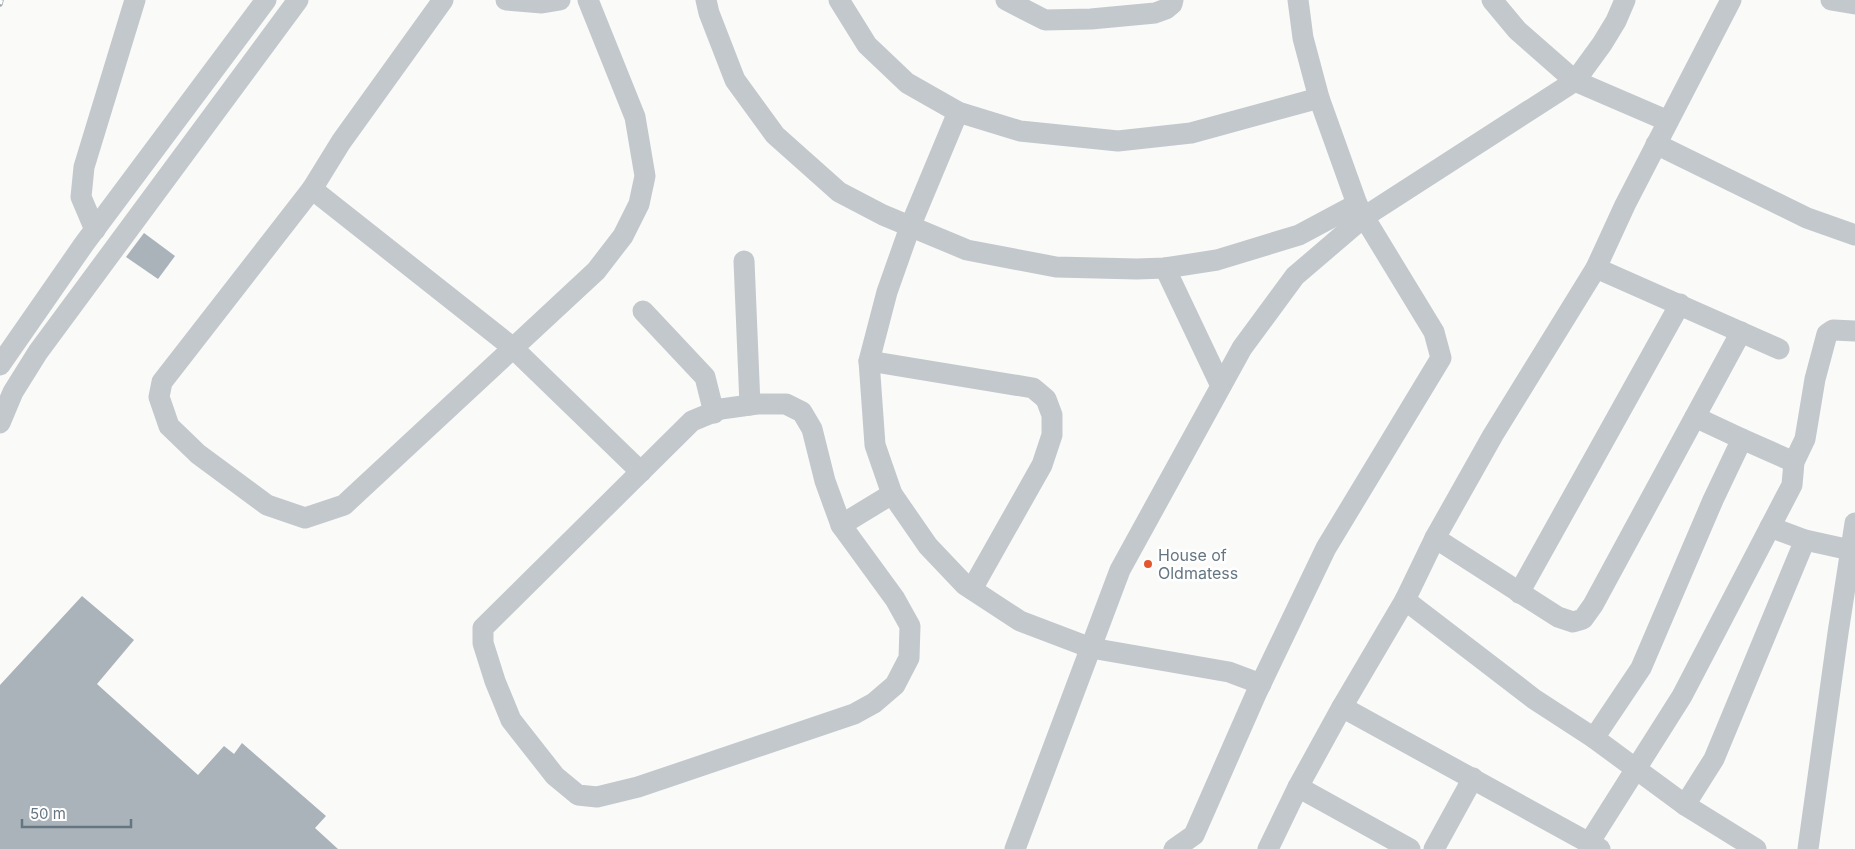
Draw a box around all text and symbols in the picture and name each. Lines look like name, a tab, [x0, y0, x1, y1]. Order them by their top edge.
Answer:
place label: House of Oldmatess	[1158, 545, 1238, 583]
marker: House of Oldmatess	[1142, 558, 1154, 570]
scale bar	[22, 796, 131, 828]
text: 50 m	[30, 804, 66, 823]

